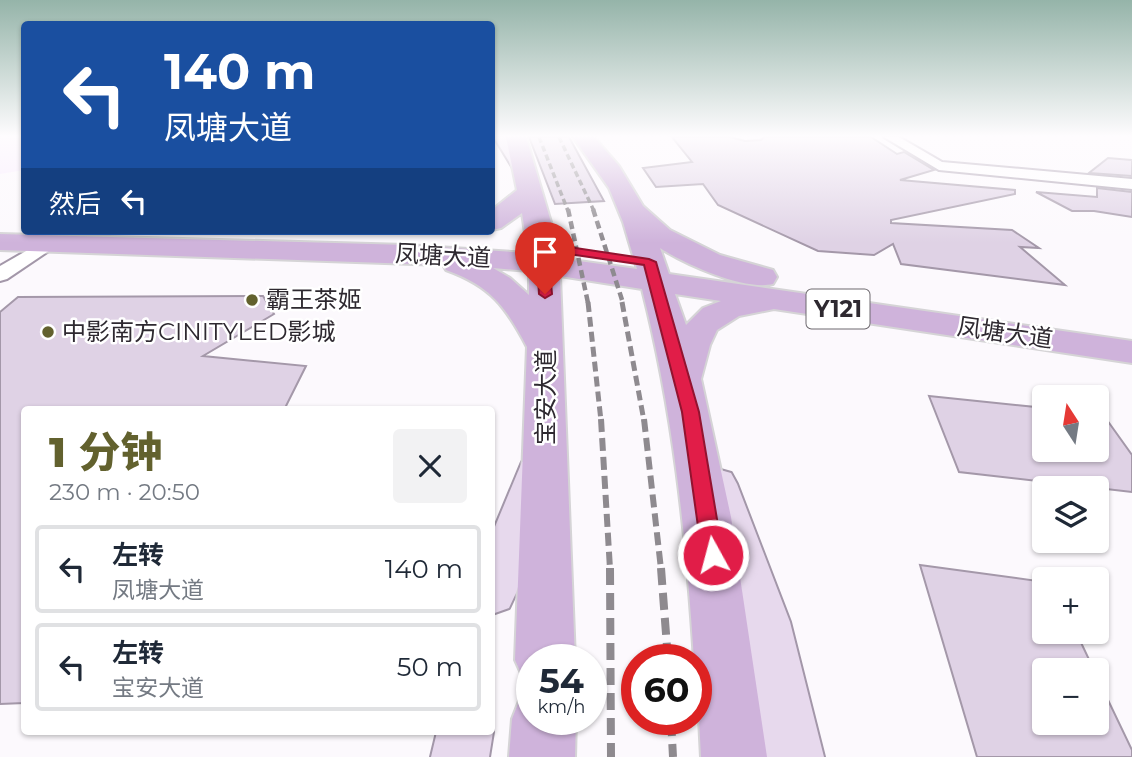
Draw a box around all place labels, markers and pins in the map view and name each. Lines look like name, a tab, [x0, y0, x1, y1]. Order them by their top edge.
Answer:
pin	[515, 222, 575, 294]
place label: 霸王茶姬	[266, 285, 362, 314]
marker: 霸王茶姬	[244, 292, 260, 308]
place label: 中影南方CINITYLED影城	[62, 317, 336, 346]
marker: 中影南方CINITYLED影城	[40, 324, 56, 340]

